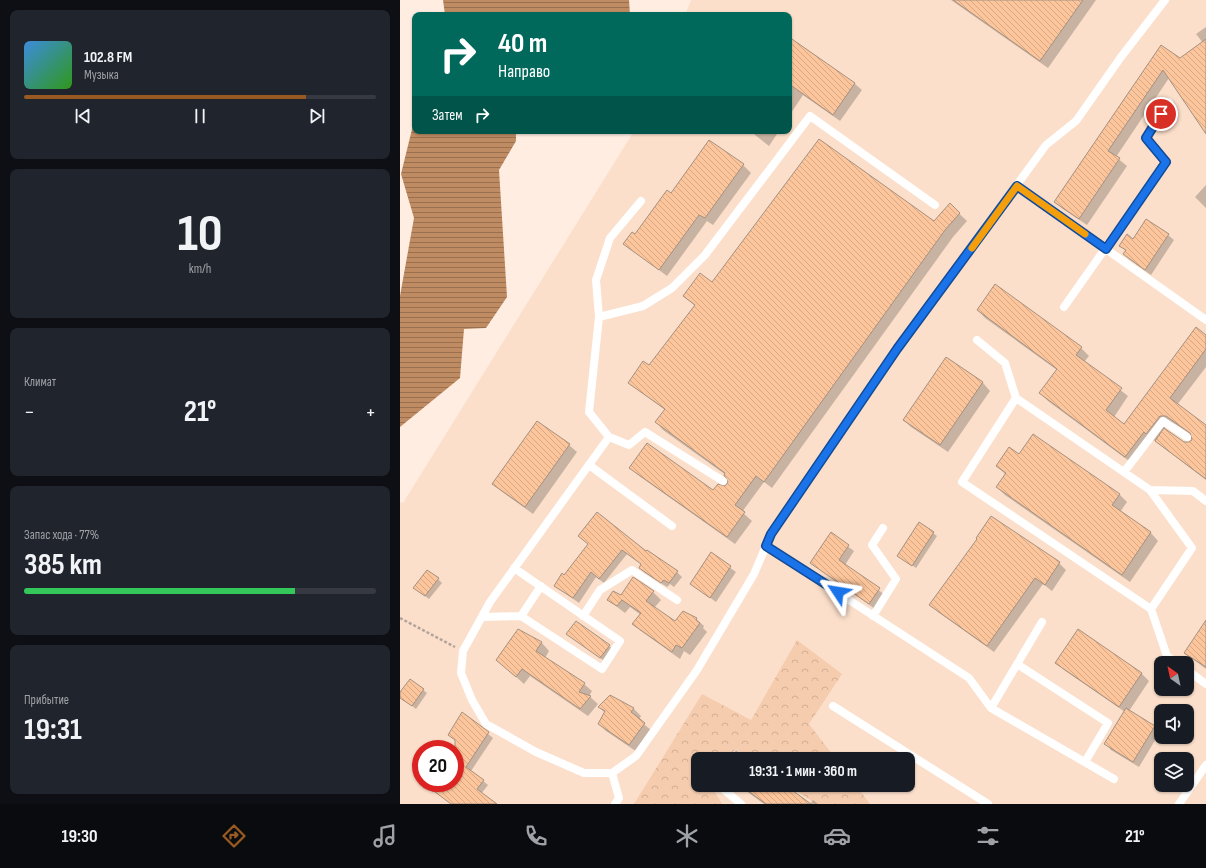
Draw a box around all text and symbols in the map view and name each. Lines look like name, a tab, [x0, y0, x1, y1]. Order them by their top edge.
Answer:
text: 40 m	[498, 27, 547, 60]
icon: right	[432, 28, 484, 80]
text: 102.8 FM	[84, 48, 132, 67]
text: Направо	[498, 61, 550, 82]
text: Музыка	[84, 67, 119, 83]
pin	[1144, 97, 1178, 131]
icon: arrive	[1150, 103, 1172, 125]
icon: right	[471, 104, 493, 126]
icon: previous	[72, 105, 94, 127]
icon: pause	[189, 105, 211, 127]
icon: next	[306, 105, 328, 127]
text: Затем	[432, 106, 463, 125]
text: 10	[177, 203, 223, 266]
text: km/h	[189, 261, 211, 277]
text: Климат	[24, 374, 56, 390]
text: 21°	[184, 394, 216, 430]
text: −	[24, 399, 35, 426]
text: +	[365, 399, 376, 426]
text: Запас хода · 77%	[24, 527, 99, 543]
text: 385 km	[24, 547, 102, 583]
position arrow	[817, 571, 859, 613]
north arrow	[1154, 656, 1194, 696]
map controls	[1154, 656, 1194, 792]
text: Прибытие	[24, 692, 69, 708]
button: sound	[1154, 704, 1194, 744]
text: 19:31	[24, 712, 82, 748]
speed limit sign: 20	[412, 740, 464, 792]
button: layers	[1154, 752, 1194, 792]
text: 19:31 · 1 мин · 360 m	[749, 762, 857, 781]
icon: directions	[220, 822, 248, 850]
icon: music	[371, 822, 399, 850]
icon: phone	[522, 822, 550, 850]
icon: climate	[673, 822, 701, 850]
icon: car	[823, 822, 851, 850]
icon: filters	[974, 822, 1002, 850]
text: 19:30	[61, 826, 98, 847]
text: 21°	[1125, 826, 1145, 847]

